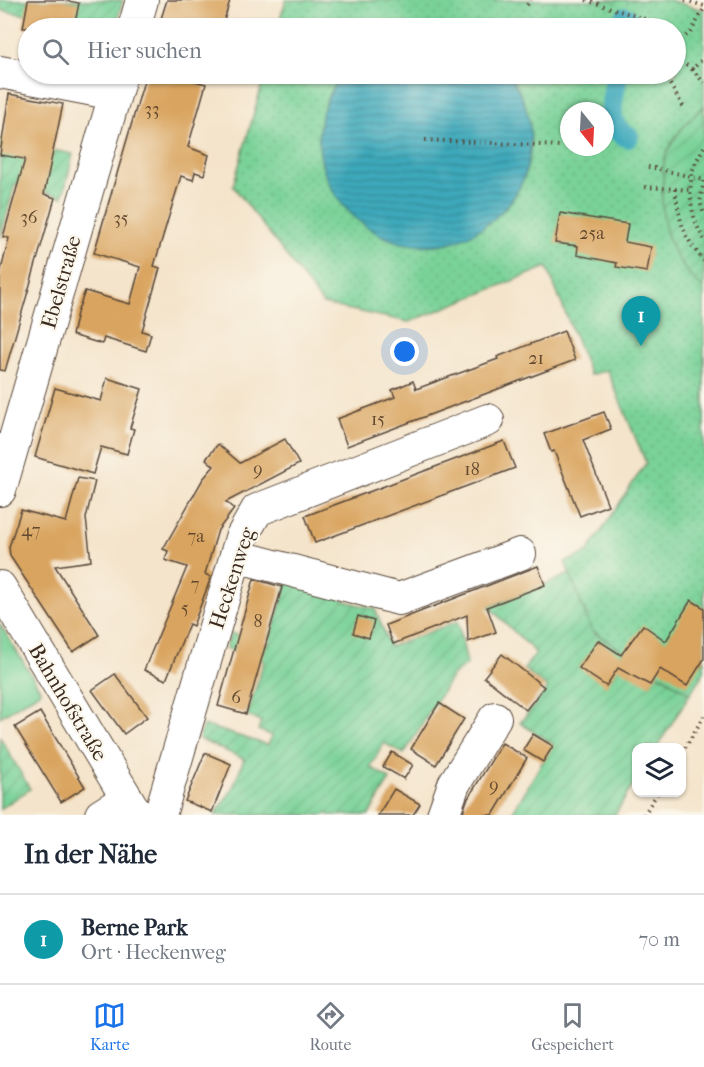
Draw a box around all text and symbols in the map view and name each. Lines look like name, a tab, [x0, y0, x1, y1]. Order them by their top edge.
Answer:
search box	[18, 18, 686, 84]
icon: search	[39, 35, 72, 68]
text: Hier suchen	[87, 38, 202, 64]
house number: 33	[145, 99, 159, 120]
north arrow	[560, 102, 614, 156]
house number: 36	[20, 207, 38, 228]
house number: 35	[113, 208, 129, 229]
house number: 25a	[579, 223, 605, 244]
street label: Ebelstraße	[36, 233, 86, 331]
pin: 1	[622, 296, 660, 346]
your location	[390, 337, 419, 366]
house number: 21	[528, 348, 544, 369]
house number: 15	[371, 409, 385, 430]
house number: 9	[253, 459, 263, 480]
house number: 18	[464, 459, 480, 480]
house number: 47	[22, 520, 41, 541]
street label: Heckenweg	[204, 523, 260, 632]
house number: 7a	[187, 526, 205, 547]
house number: 7	[191, 574, 200, 595]
house number: 5	[181, 598, 189, 619]
house number: 8	[253, 611, 263, 632]
street label: Bahnhofstraße	[24, 639, 112, 765]
house number: 6	[231, 687, 241, 708]
map controls	[632, 743, 686, 797]
button: layers	[632, 743, 686, 797]
house number: 9	[489, 775, 499, 796]
text: In der Nähe	[24, 839, 157, 870]
text: Berne Park	[81, 915, 188, 941]
text: 1	[40, 928, 47, 951]
text: 70 m	[638, 928, 680, 951]
text: Ort · Heckenweg	[81, 941, 226, 964]
tab: Karte	[90, 999, 130, 1054]
tab: Route	[309, 999, 351, 1054]
tab: Gespeichert	[531, 999, 614, 1054]

